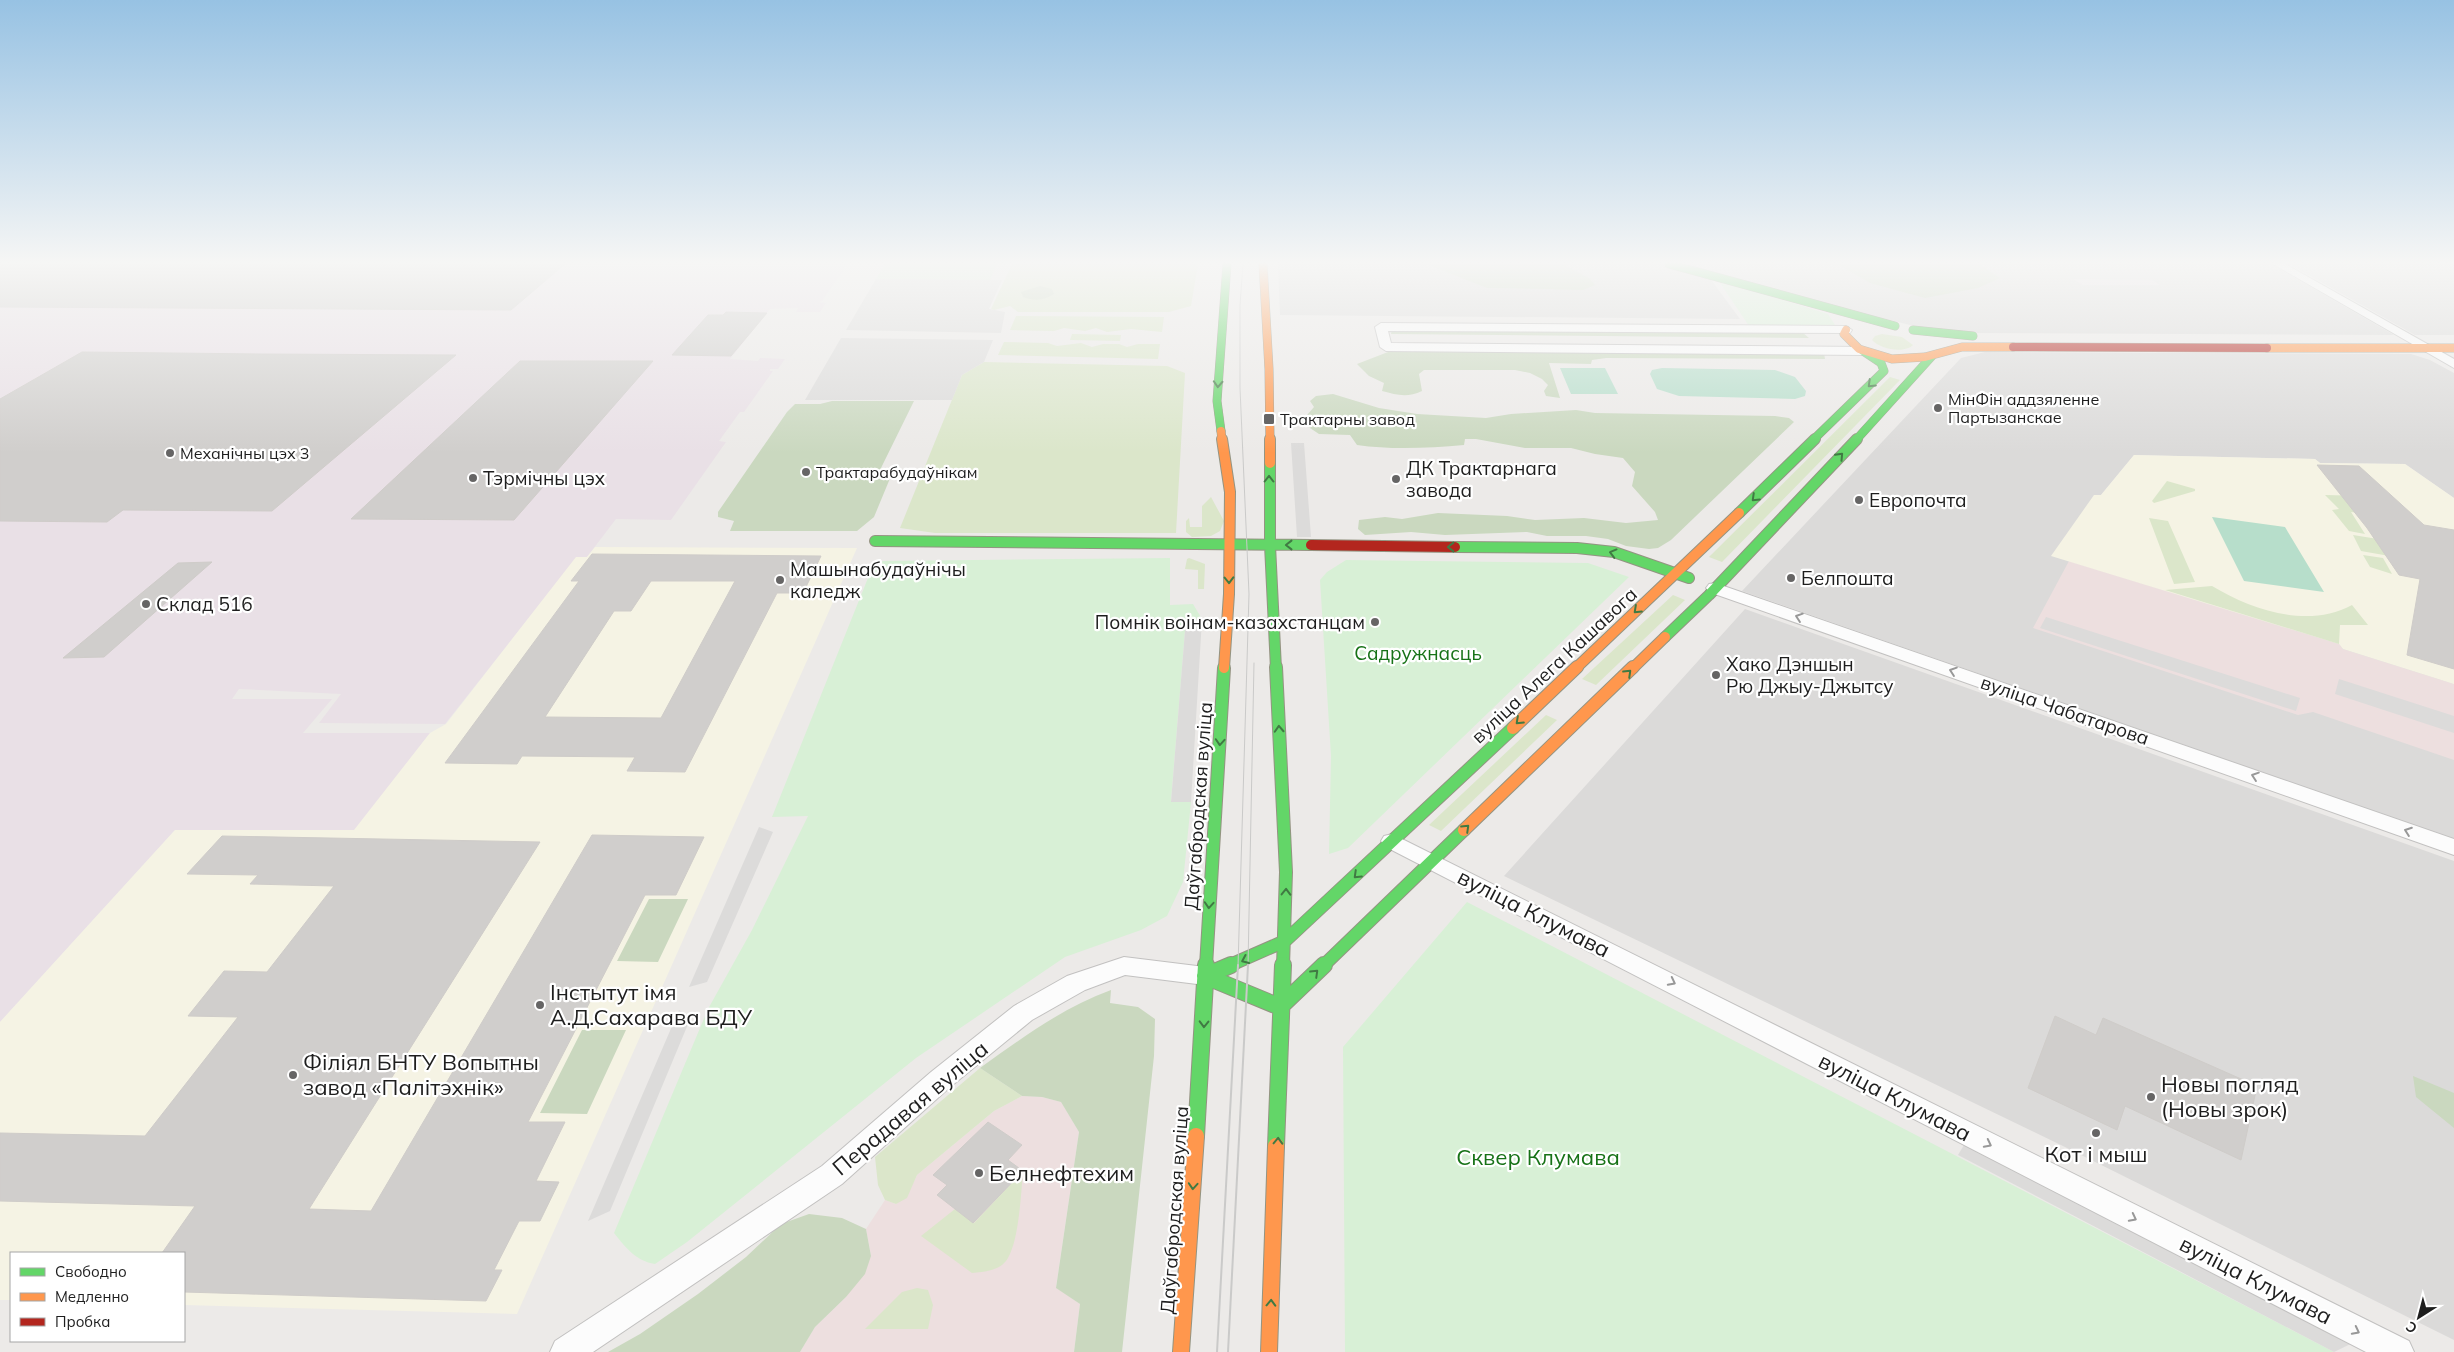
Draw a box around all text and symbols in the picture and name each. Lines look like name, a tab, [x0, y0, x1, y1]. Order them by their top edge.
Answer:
one-way arrow	[1868, 378, 1877, 387]
one-way arrow	[1212, 380, 1223, 388]
place label: МінФін аддзяленне Партызанскае	[1948, 389, 2099, 427]
marker: МінФін аддзяленне Партызанскае	[1932, 402, 1944, 414]
place label: Трактарны завод	[1280, 409, 1415, 429]
marker: Трактарны завод	[1262, 412, 1276, 426]
place label: Механічны цэх 3	[180, 443, 309, 463]
marker: Механічны цэх 3	[164, 447, 176, 459]
one-way arrow	[1834, 453, 1843, 462]
place label: ДК Трактарнага завода	[1406, 456, 1557, 502]
place label: Трактарабудаўнікам	[816, 462, 978, 482]
place label: Тэрмічны цэх	[483, 466, 606, 490]
marker: Трактарабудаўнікам	[800, 466, 812, 478]
marker: Тэрмічны цэх	[467, 472, 479, 484]
marker: ДК Трактарнага завода	[1390, 473, 1402, 485]
one-way arrow	[1264, 475, 1274, 482]
place label: Европочта	[1869, 488, 1967, 512]
one-way arrow	[1752, 492, 1761, 501]
marker: Европочта	[1853, 494, 1865, 506]
one-way arrow	[1284, 540, 1292, 550]
one-way arrow	[1447, 542, 1454, 552]
one-way arrow	[1609, 548, 1618, 559]
place label: Машынабудаўнічы каледж	[790, 557, 966, 603]
place label: Белпошта	[1801, 566, 1894, 590]
marker: Белпошта	[1785, 572, 1797, 584]
marker: Машынабудаўнічы каледж	[774, 574, 786, 586]
one-way arrow	[1223, 576, 1234, 584]
street label: вуліца Алега Кашавога	[1466, 582, 1642, 748]
place label: Склад 516	[156, 592, 253, 616]
marker: Склад 516	[140, 598, 152, 610]
one-way arrow	[1634, 604, 1643, 613]
place label: Помнік воінам-казахстанцам	[1095, 610, 1365, 634]
one-way arrow	[1796, 613, 1804, 623]
marker: Помнік воінам-казахстанцам	[1369, 616, 1381, 628]
park label: Садружнасць	[1354, 641, 1482, 665]
place label: Хако Дэншын Рю Джыу-Джытсу	[1726, 652, 1894, 698]
one-way arrow	[1949, 667, 1957, 677]
marker: Хако Дэншын Рю Джыу-Джытсу	[1710, 669, 1722, 681]
one-way arrow	[1623, 670, 1632, 679]
street label: вуліца Чабатарова	[1978, 670, 2152, 750]
street label: Даўгабродская вуліца	[1179, 701, 1217, 911]
one-way arrow	[1516, 715, 1525, 724]
one-way arrow	[1274, 725, 1285, 733]
one-way arrow	[1214, 739, 1225, 747]
one-way arrow	[2251, 772, 2260, 782]
one-way arrow	[1460, 825, 1469, 834]
one-way arrow	[2404, 827, 2413, 837]
street label: вуліца Клумава	[1453, 862, 1615, 964]
one-way arrow	[1354, 869, 1363, 878]
one-way arrow	[1280, 888, 1291, 896]
one-way arrow	[1204, 901, 1215, 909]
one-way arrow	[1241, 953, 1250, 964]
one-way arrow	[1309, 970, 1318, 979]
one-way arrow	[1667, 976, 1676, 986]
place label: Інстытут імя А.Д.Сахарава БДУ	[550, 978, 753, 1031]
marker: Інстытут імя А.Д.Сахарава БДУ	[534, 999, 546, 1011]
one-way arrow	[1199, 1020, 1209, 1028]
street label: Перадавая вуліца	[826, 1035, 994, 1181]
street label: вуліца Клумава	[1814, 1046, 1976, 1148]
place label: Філіял БНТУ Вопытны завод «Палітэхнік»	[303, 1048, 539, 1101]
marker: Філіял БНТУ Вопытны завод «Палітэхнік»	[287, 1069, 299, 1081]
place label: Новы погляд (Новы зрок)	[2161, 1070, 2299, 1123]
marker: Новы погляд (Новы зрок)	[2145, 1091, 2157, 1103]
street label: Даўгабродская вуліца	[1155, 1105, 1193, 1315]
marker: Кот і мыш	[2090, 1127, 2102, 1139]
one-way arrow	[1272, 1137, 1283, 1145]
one-way arrow	[1983, 1138, 1992, 1148]
place label: Кот і мыш	[2044, 1140, 2148, 1168]
park label: Сквер Клумава	[1456, 1143, 1620, 1171]
place label: Белнефтехим	[989, 1159, 1134, 1187]
marker: Белнефтехим	[973, 1167, 985, 1179]
one-way arrow	[1188, 1183, 1199, 1191]
one-way arrow	[2128, 1212, 2137, 1222]
street label: вуліца Клумава	[2175, 1229, 2337, 1331]
legend	[10, 1252, 185, 1342]
text: Свободно	[55, 1262, 127, 1281]
text: Медленно	[55, 1287, 129, 1306]
north arrow	[2394, 1292, 2444, 1342]
one-way arrow	[1266, 1299, 1276, 1307]
text: Пробка	[55, 1312, 110, 1331]
text: С	[2402, 1317, 2421, 1338]
one-way arrow	[2351, 1325, 2360, 1335]

